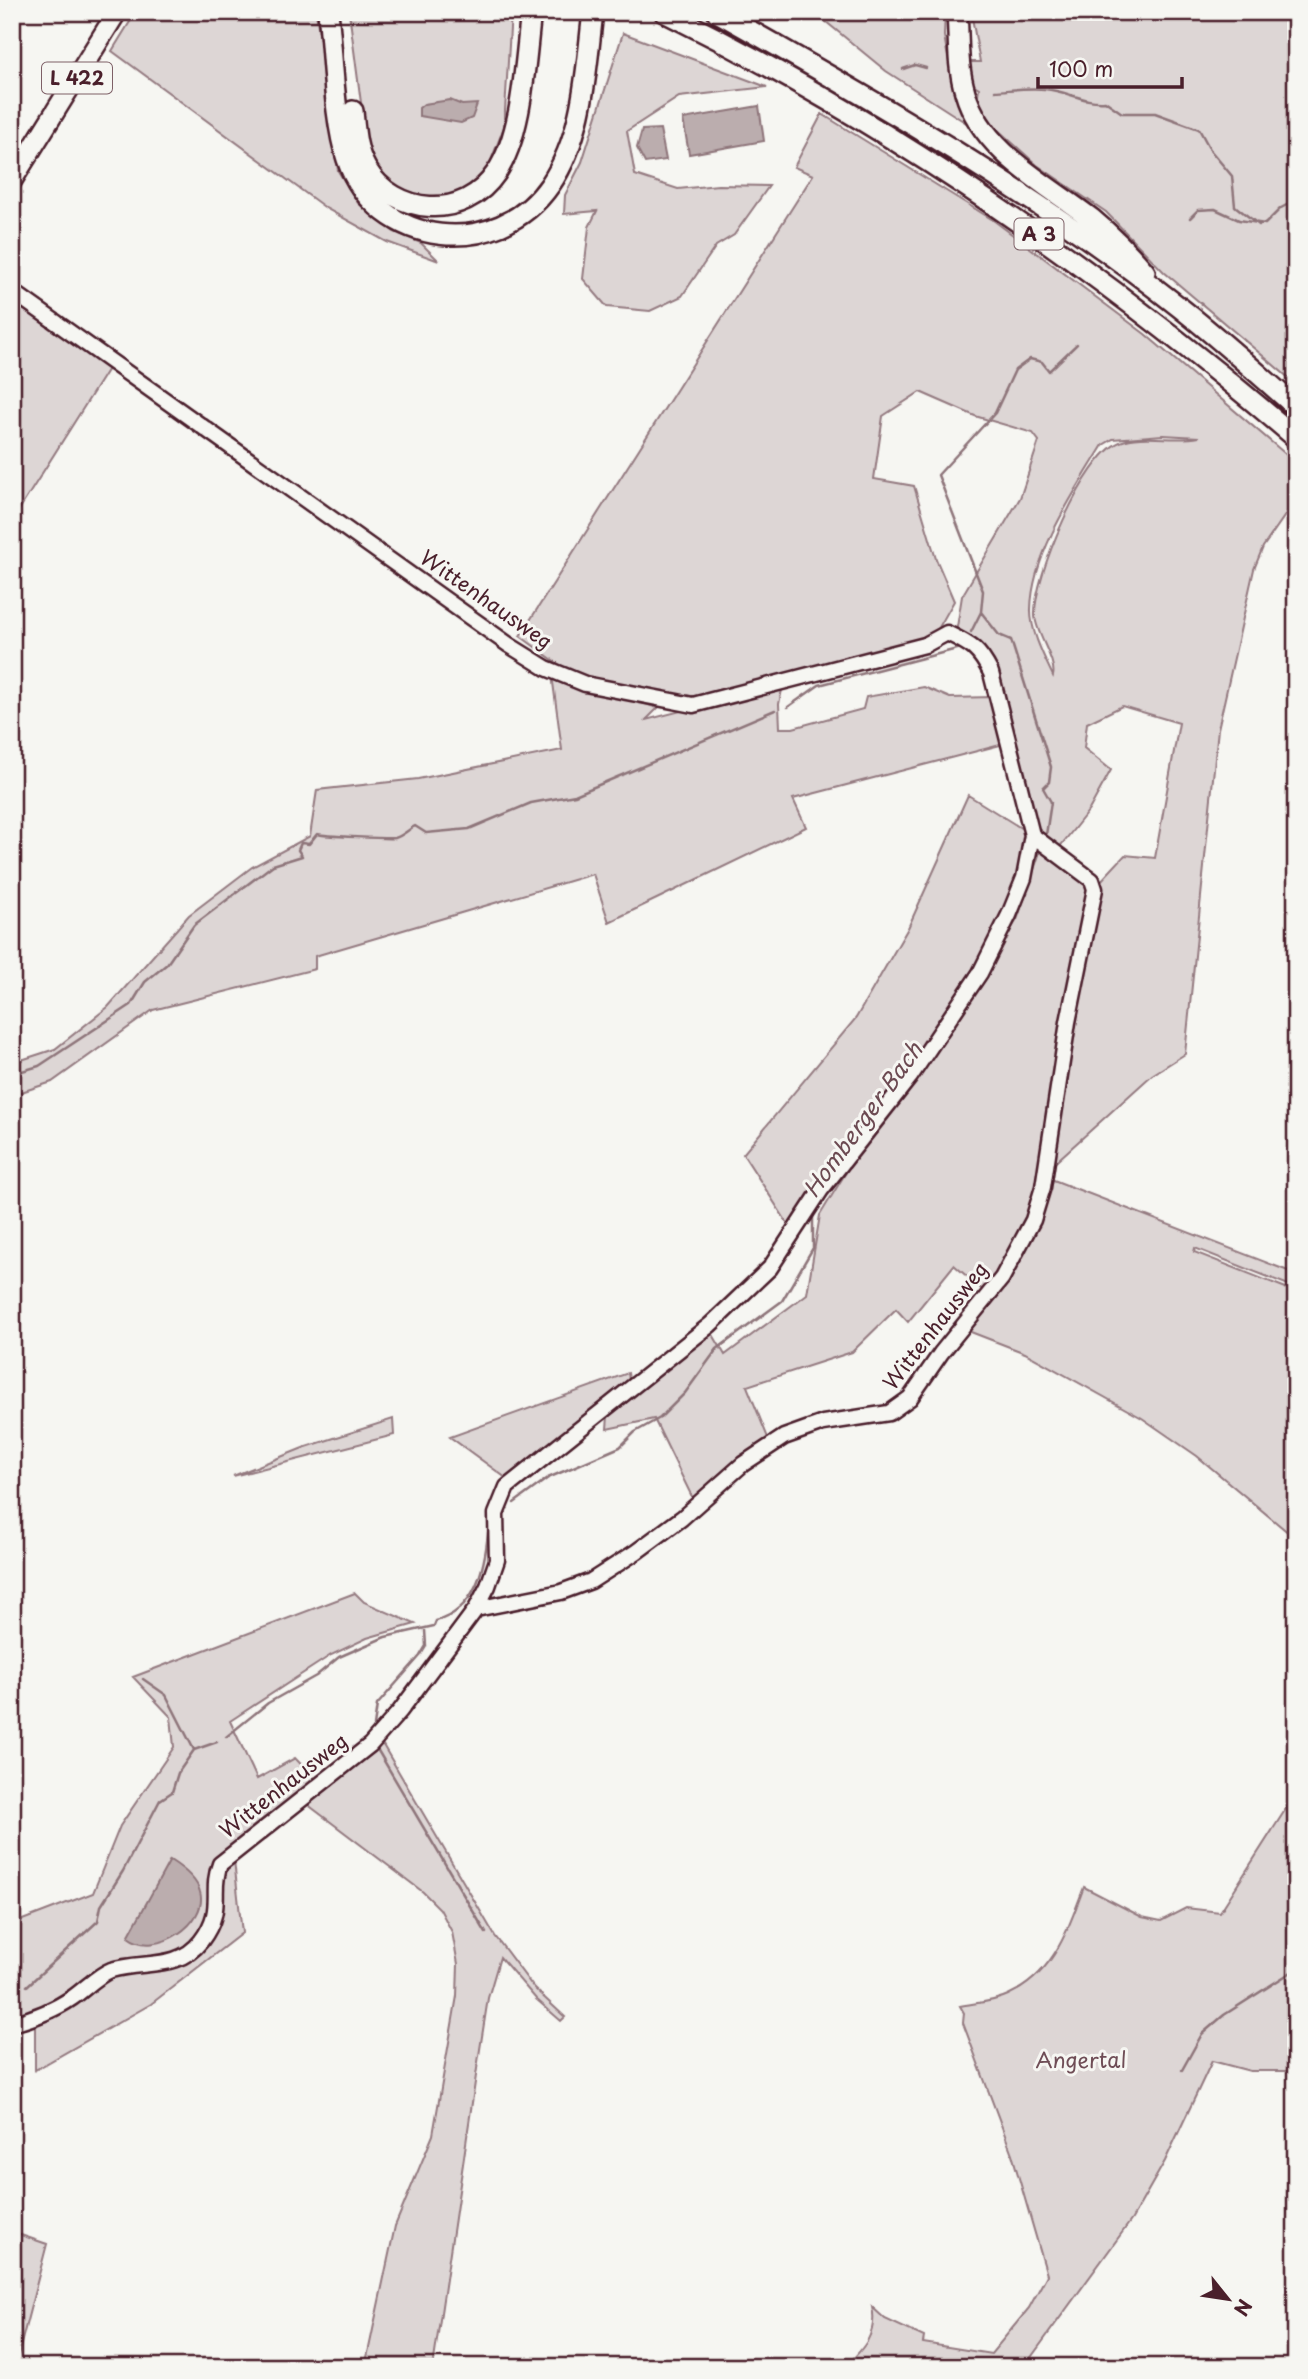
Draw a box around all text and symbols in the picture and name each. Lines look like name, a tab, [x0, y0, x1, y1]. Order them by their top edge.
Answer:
scale bar	[1038, 46, 1182, 90]
text: 100 m	[1049, 52, 1113, 84]
road number: L 422	[42, 62, 112, 94]
road number: A 3	[1014, 218, 1064, 250]
street label: Wittenhausweg	[414, 541, 560, 656]
water label: Homberger Bach	[793, 1034, 931, 1204]
street label: Wittenhausweg	[874, 1254, 995, 1396]
street label: Wittenhausweg	[212, 1724, 354, 1845]
park label: Angertal	[1035, 2043, 1127, 2075]
north arrow	[1192, 2264, 1262, 2334]
text: N	[1228, 2294, 1259, 2322]

